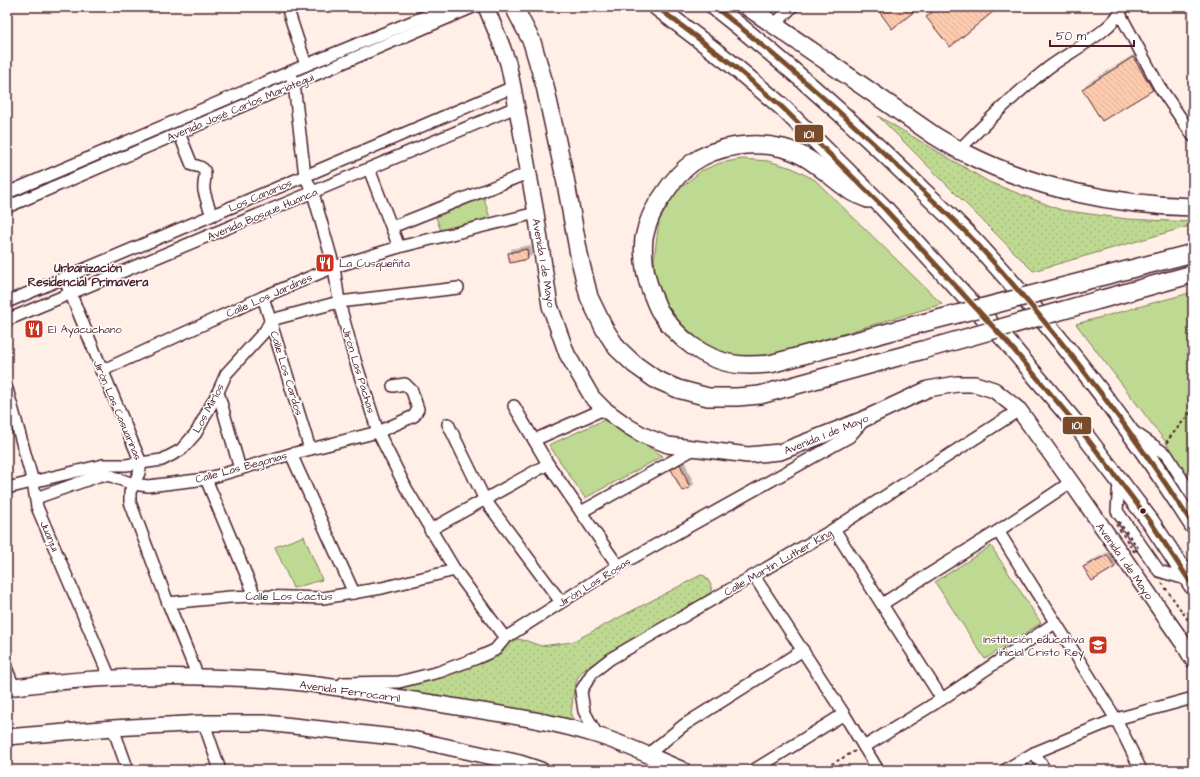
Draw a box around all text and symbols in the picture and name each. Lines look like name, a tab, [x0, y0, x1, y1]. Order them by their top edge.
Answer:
scale bar	[1050, 22, 1134, 48]
text: 50 m	[1056, 28, 1087, 45]
street label: Avenida José Carlos Mariátegui	[165, 70, 317, 146]
line badge: 101	[794, 124, 824, 143]
text: 101	[804, 127, 814, 142]
street label: Los Canarios	[226, 175, 295, 216]
street label: Avenida Bosque Huanca	[205, 184, 320, 245]
street label: Avenida 1 de Mayo	[527, 217, 559, 310]
restaurant icon: La Cusqueñita	[314, 252, 336, 274]
place label: La Cusqueñita	[339, 256, 410, 271]
district label: Urbanización Residencial Primavera	[28, 260, 149, 291]
street label: Calle Los Jardines	[224, 270, 315, 321]
restaurant icon: El Ayacuchano	[23, 318, 45, 340]
place label: El Ayacuchano	[48, 322, 122, 338]
street label: Jirón Las Pachas	[338, 325, 379, 415]
street label: Calle Los Cardos	[267, 329, 307, 418]
street label: Jirón Las Casuarinas	[90, 358, 146, 463]
street label: Los Mirlos	[189, 380, 228, 436]
street label: Avenida 1 de Mayo	[782, 410, 872, 459]
line badge: 101	[1062, 416, 1092, 435]
text: 101	[1072, 418, 1082, 433]
street label: Calle Las Begonias	[194, 448, 289, 488]
unlabelled marker	[1138, 506, 1148, 516]
street label: Juanjui	[36, 519, 63, 554]
street label: Avenida 1 de Mayo	[1092, 520, 1157, 604]
street label: Calle Martin Luther King	[721, 525, 836, 601]
street label: Jirón Las Rosas	[555, 554, 634, 611]
street label: Calle Los Cactus	[246, 589, 333, 604]
place label: Institución educativa inicial Cristo Rey	[983, 632, 1084, 661]
school or university icon: Institución educativa inicial Cristo Rey	[1087, 634, 1109, 656]
street label: Avenida Ferrocarril	[299, 677, 401, 706]

